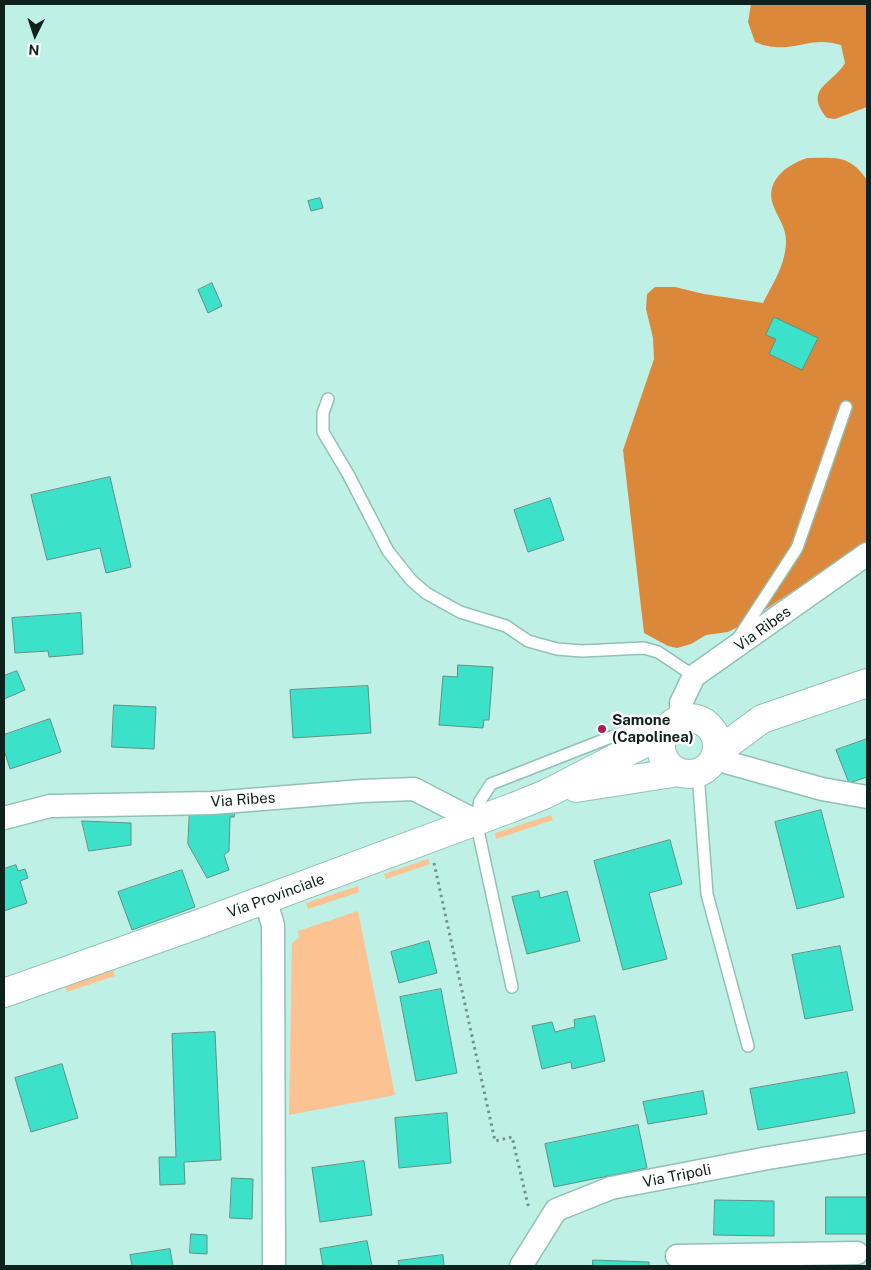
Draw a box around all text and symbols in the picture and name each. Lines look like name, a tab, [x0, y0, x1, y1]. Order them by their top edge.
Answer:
north arrow	[10, 10, 60, 60]
text: N	[28, 42, 40, 58]
street label: Via Ribes	[732, 603, 794, 655]
place label: Samone (Capolinea)	[612, 711, 694, 746]
marker: Samone (Capolinea)	[596, 723, 608, 735]
street label: Via Ribes	[210, 789, 276, 811]
street label: Via Provinciale	[225, 870, 327, 922]
street label: Via Tripoli	[641, 1161, 713, 1191]

